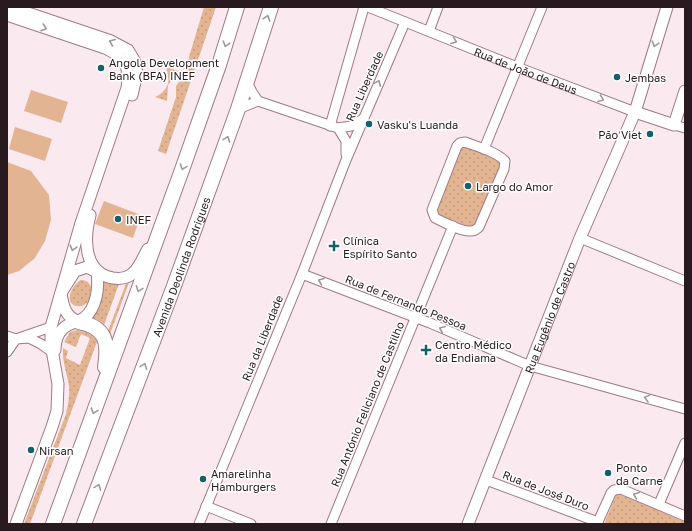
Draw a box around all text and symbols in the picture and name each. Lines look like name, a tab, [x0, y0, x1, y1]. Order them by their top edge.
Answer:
one-way arrow	[262, 15, 271, 22]
one-way arrow	[40, 23, 47, 31]
one-way arrow	[451, 37, 458, 45]
one-way arrow	[108, 38, 115, 46]
one-way arrow	[222, 41, 231, 48]
one-way arrow	[651, 41, 660, 48]
street label: Rua de João de Deus	[472, 44, 579, 96]
street label: Rua Liberdade	[343, 49, 385, 123]
place label: Angola Development Bank (BFA) INEF	[109, 56, 219, 82]
marker: Angola Development Bank (BFA) INEF	[96, 63, 106, 73]
place label: Jembas	[625, 71, 666, 84]
marker: Jembas	[612, 72, 622, 82]
one-way arrow	[374, 79, 382, 86]
one-way arrow	[598, 95, 605, 103]
place label: Vasku's Luanda	[377, 118, 458, 131]
marker: Vasku's Luanda	[364, 119, 374, 129]
place label: Pão Viet	[598, 128, 642, 141]
marker: Pão Viet	[645, 129, 655, 139]
one-way arrow	[223, 135, 231, 142]
one-way arrow	[179, 164, 188, 171]
place label: Largo do Amor	[476, 180, 554, 193]
marker: Largo do Amor	[463, 181, 473, 191]
street label: Avenida Deolinda Rodrigues	[149, 195, 212, 338]
place label: INEF	[126, 213, 152, 226]
marker: INEF	[113, 214, 123, 224]
place label: Clínica Espírito Santo	[343, 234, 418, 260]
marker: Clínica Espírito Santo	[328, 240, 340, 252]
one-way arrow	[70, 245, 78, 251]
street label: Rua Eugênio de Castro	[521, 259, 577, 375]
street label: Rua de Fernando Pessoa	[343, 272, 469, 332]
one-way arrow	[318, 278, 325, 286]
one-way arrow	[135, 286, 143, 293]
street label: Rua da Liberdade	[239, 293, 285, 383]
street label: Rua António Feliciano de Castilho	[328, 319, 406, 489]
one-way arrow	[439, 325, 446, 333]
place label: Centro Médico da Endiama	[435, 338, 512, 364]
marker: Centro Médico da Endiama	[420, 344, 432, 356]
one-way arrow	[139, 362, 147, 369]
one-way arrow	[644, 394, 651, 403]
one-way arrow	[90, 408, 99, 415]
place label: Nirsan	[39, 444, 73, 457]
marker: Nirsan	[26, 445, 36, 455]
place label: Ponto da Carne	[616, 461, 663, 487]
place label: Amarelinha Hamburgers	[211, 467, 276, 493]
street label: Rua de José Duro	[501, 468, 591, 513]
marker: Ponto da Carne	[603, 468, 613, 478]
marker: Amarelinha Hamburgers	[198, 474, 208, 484]
one-way arrow	[94, 484, 102, 491]
one-way arrow	[633, 492, 641, 500]

